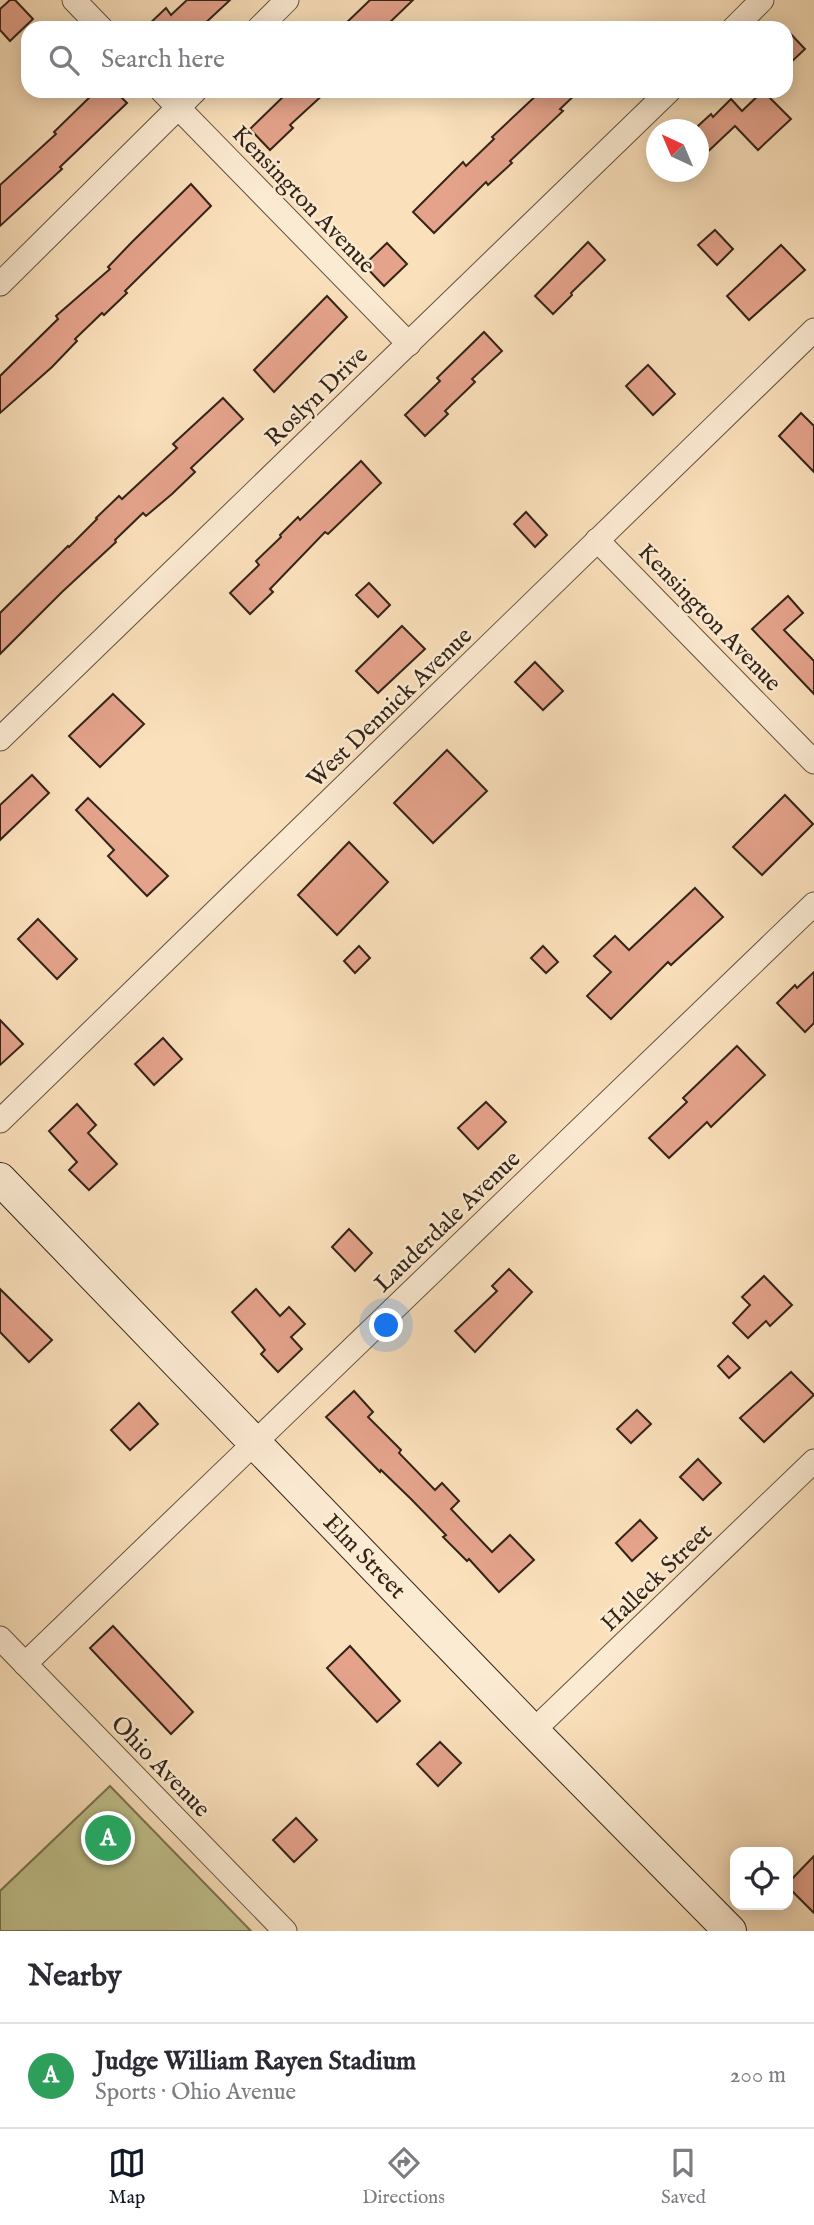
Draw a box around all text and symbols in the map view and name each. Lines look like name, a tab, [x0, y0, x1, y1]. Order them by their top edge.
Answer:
search box	[21, 21, 793, 98]
icon: search	[45, 41, 83, 79]
text: Search here	[101, 43, 225, 76]
street label: Kensington Avenue	[224, 119, 382, 281]
north arrow	[646, 119, 709, 182]
street label: Roslyn Drive	[259, 340, 375, 454]
street label: Kensington Avenue	[630, 537, 788, 699]
street label: West Dennick Avenue	[301, 621, 479, 795]
street label: Lauderdale Avenue	[368, 1144, 528, 1300]
your location	[369, 1308, 403, 1342]
street label: Elm Street	[316, 1508, 412, 1606]
street label: Halleck Street	[595, 1517, 719, 1639]
street label: Ohio Avenue	[103, 1709, 216, 1825]
pin: A	[85, 1812, 131, 1864]
map controls	[730, 1847, 793, 1910]
button: locate	[730, 1847, 793, 1910]
text: Nearby	[28, 1958, 121, 1996]
text: Judge William Rayen Stadium	[95, 2045, 416, 2078]
text: A	[43, 2061, 59, 2090]
text: 200 m	[730, 2061, 786, 2090]
text: Sports · Ohio Avenue	[95, 2078, 296, 2107]
tab: Map	[108, 2144, 146, 2210]
tab: Directions	[362, 2144, 445, 2210]
tab: Saved	[661, 2144, 706, 2210]

